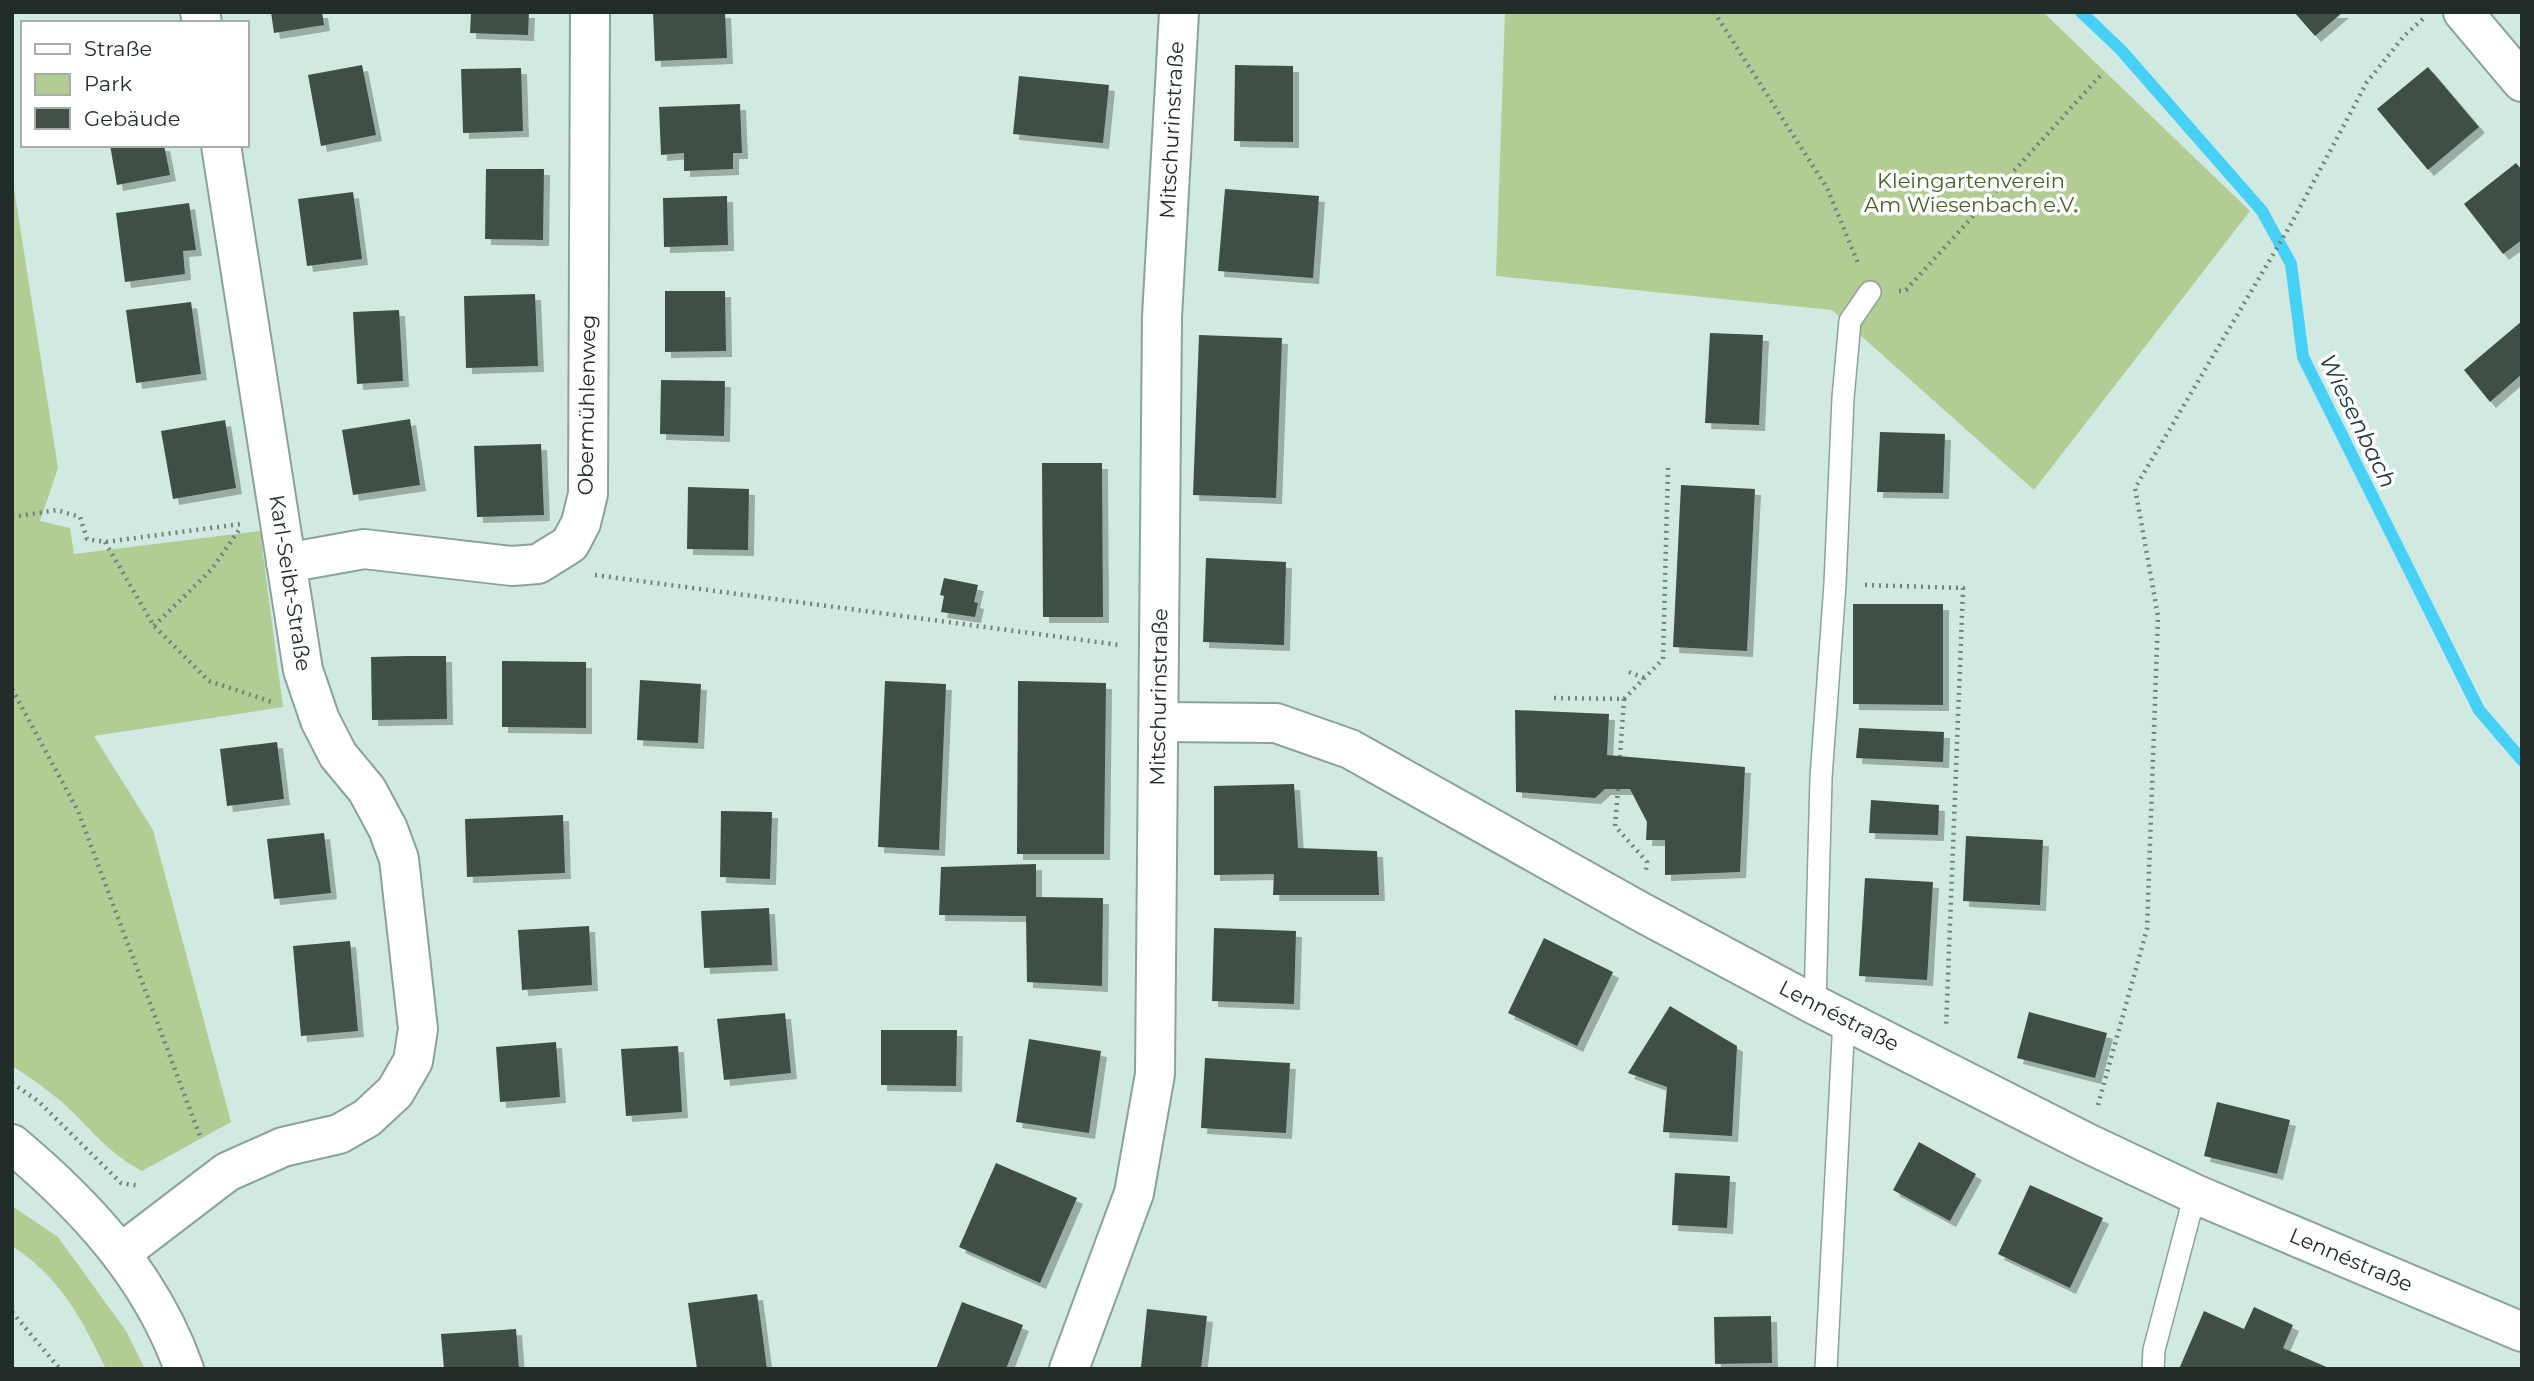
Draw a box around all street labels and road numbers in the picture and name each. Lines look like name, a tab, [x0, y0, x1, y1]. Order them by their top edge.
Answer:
street label: Mitschurinstraße	[1154, 41, 1189, 219]
street label: Obermühlenweg	[572, 314, 601, 496]
street label: Karl-Seibt-Straße	[264, 493, 317, 673]
street label: Mitschurinstraße	[1144, 608, 1173, 786]
street label: Lennéstraße	[1775, 975, 1903, 1057]
street label: Lennéstraße	[2286, 1222, 2417, 1297]

